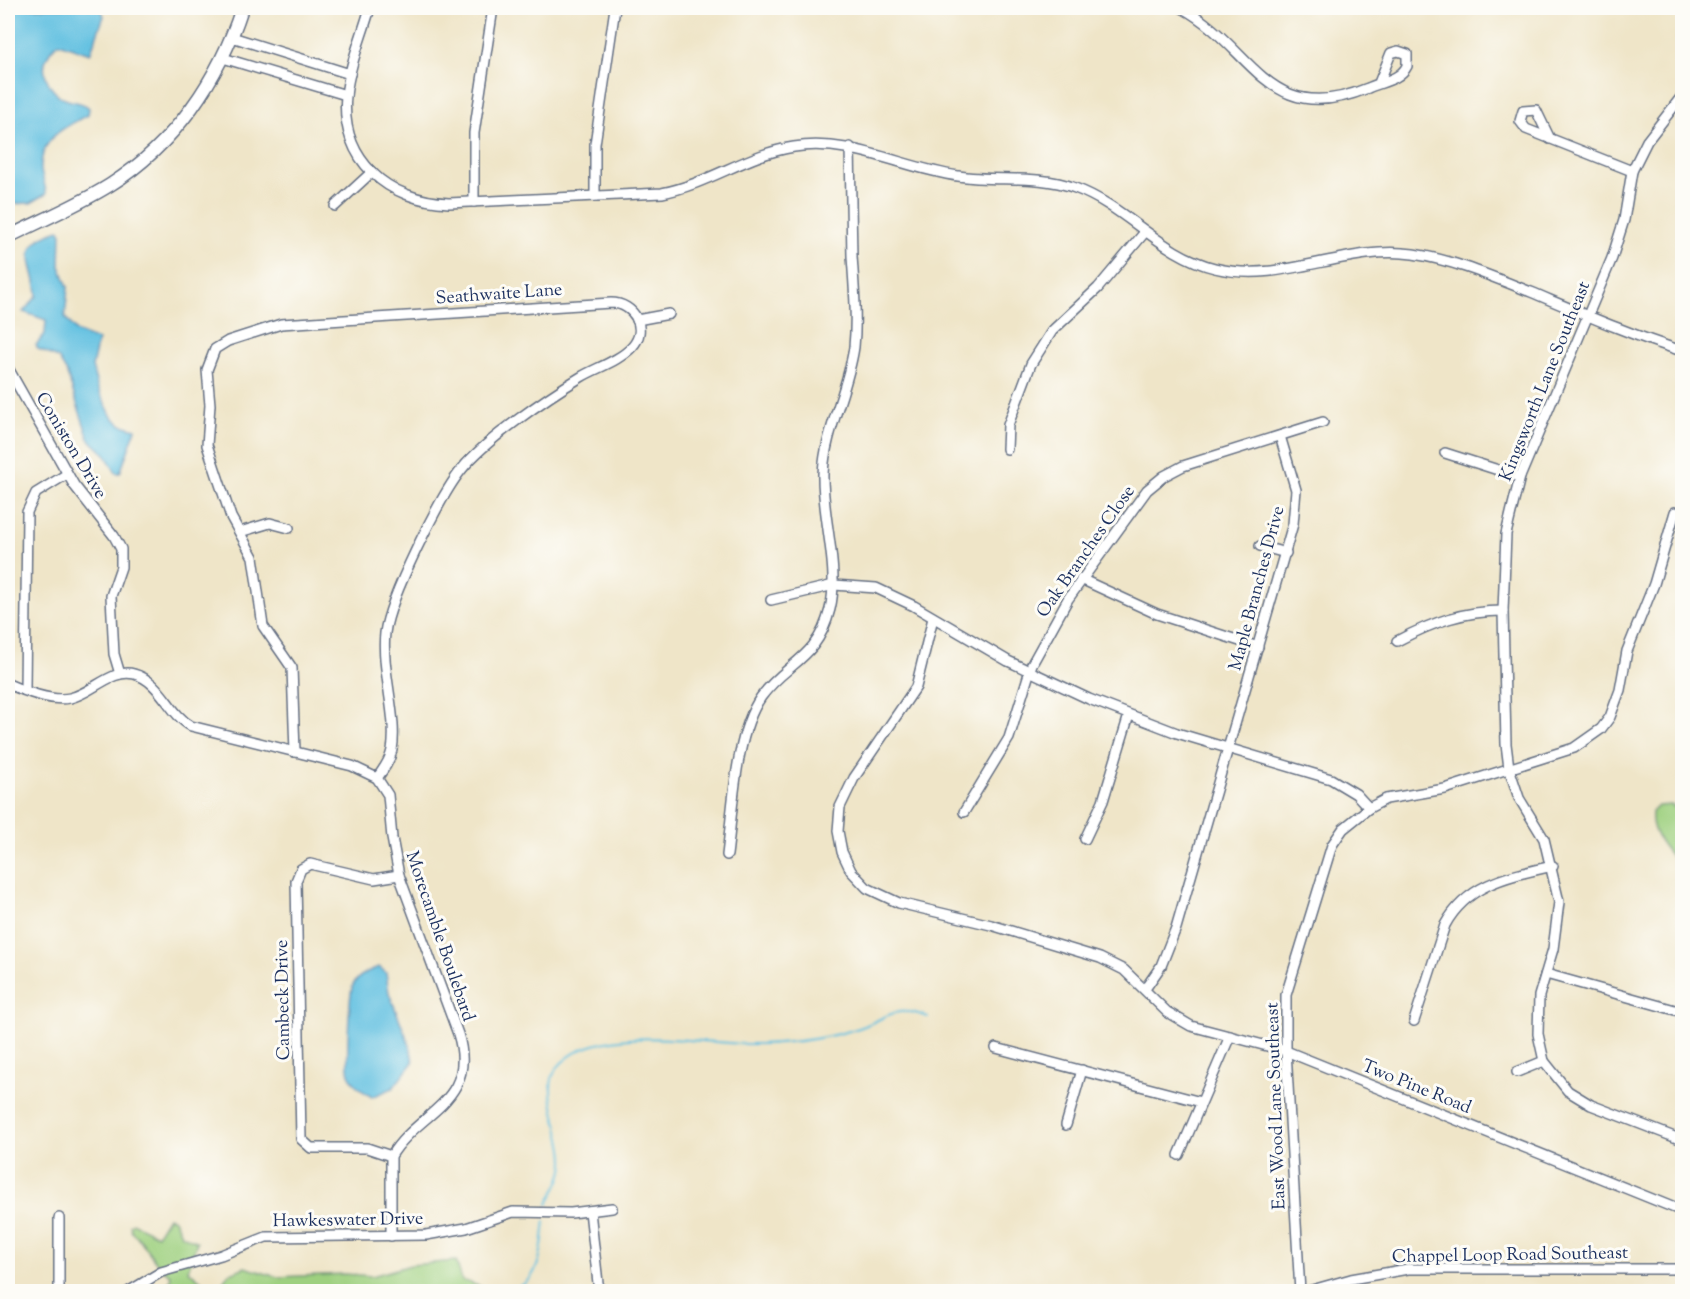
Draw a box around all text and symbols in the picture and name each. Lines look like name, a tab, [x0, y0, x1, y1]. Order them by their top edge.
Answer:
street label: Seathwaite Lane	[435, 278, 563, 312]
street label: Kingsworth Lane Southeast	[1494, 278, 1598, 486]
street label: Coniston Drive	[28, 388, 112, 504]
street label: Oak Branches Close	[1031, 481, 1142, 624]
street label: Maple Branches Drive	[1223, 503, 1292, 674]
street label: Morecamble Boulebard	[398, 848, 480, 1025]
street label: Cambeck Drive	[270, 939, 298, 1060]
street label: East Wood Lane Southeast	[1260, 1002, 1294, 1210]
street label: Two Pine Road	[1358, 1054, 1475, 1122]
street label: Hawkeswater Drive	[273, 1207, 424, 1235]
street label: Chappel Loop Road Southeast	[1392, 1241, 1628, 1271]

